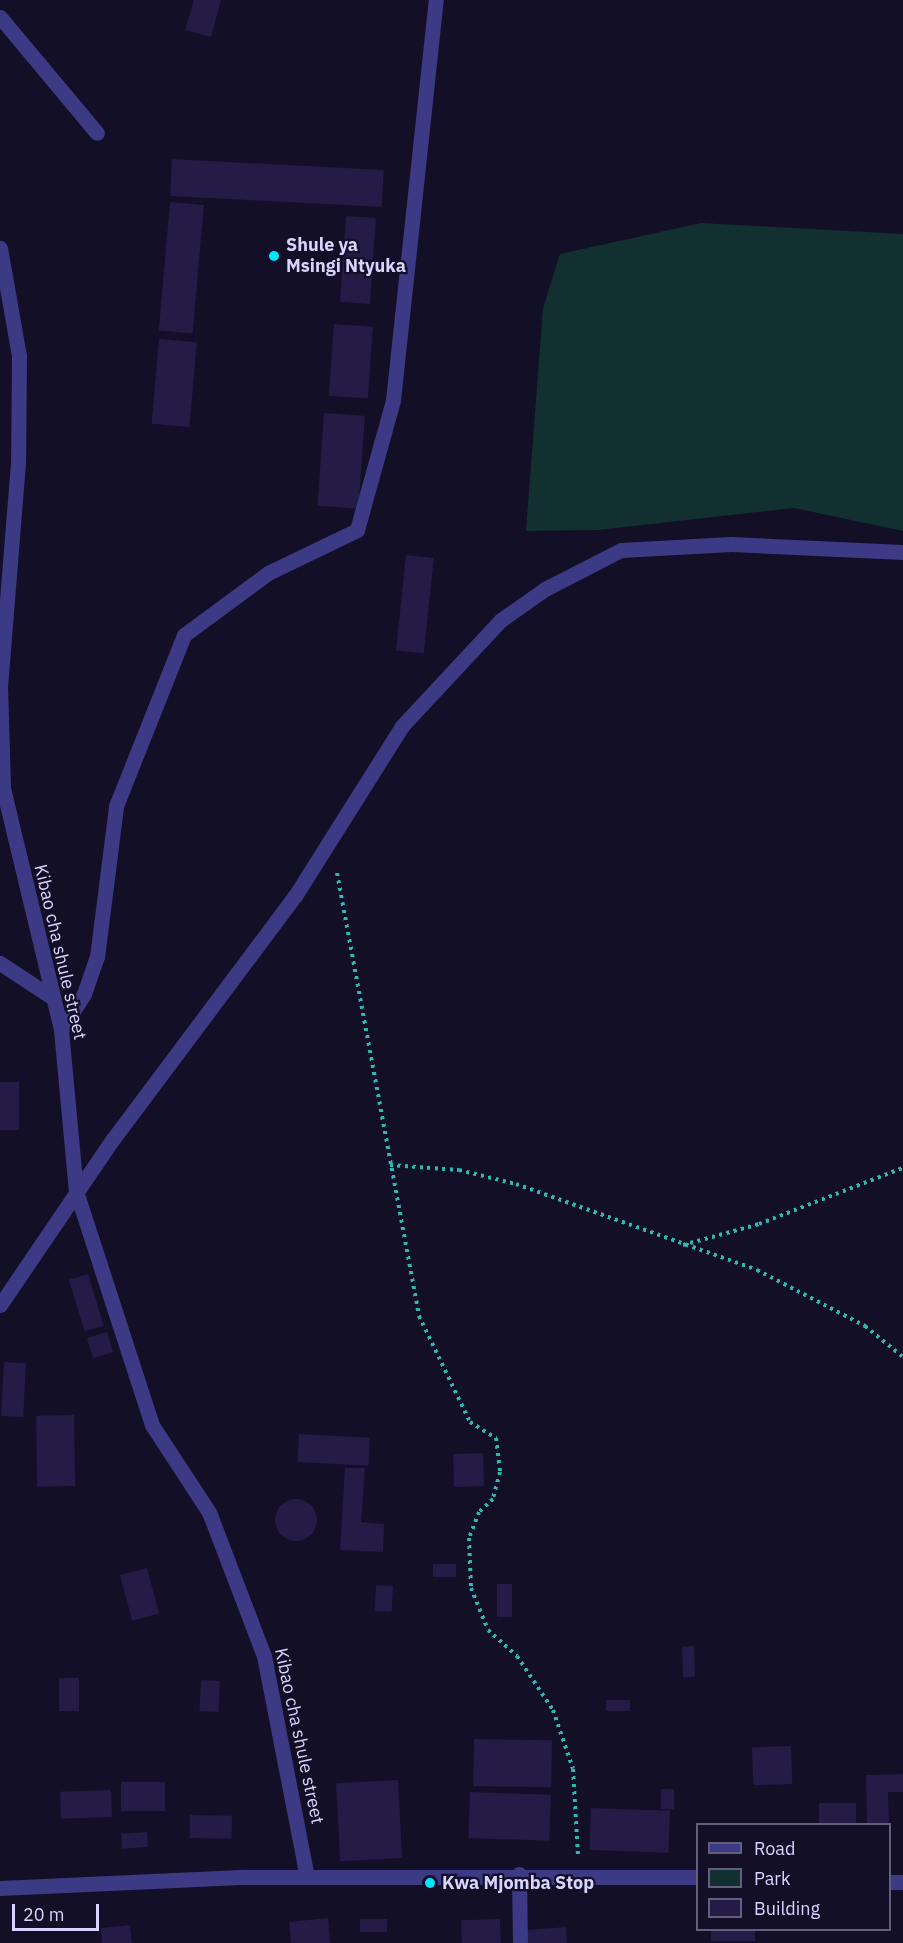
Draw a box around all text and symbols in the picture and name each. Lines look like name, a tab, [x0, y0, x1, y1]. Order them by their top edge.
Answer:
place label: Shule ya Msingi Ntyuka	[286, 235, 406, 278]
marker: Shule ya Msingi Ntyuka	[267, 249, 281, 263]
street label: Kibao cha shule street	[29, 862, 91, 1042]
street label: Kibao cha shule street	[270, 1646, 328, 1826]
legend	[696, 1823, 891, 1931]
text: Road	[754, 1837, 795, 1860]
text: Park	[754, 1867, 790, 1890]
place label: Kwa Mjomba Stop	[442, 1872, 594, 1894]
marker: Kwa Mjomba Stop	[423, 1876, 437, 1890]
scale bar	[15, 1892, 102, 1930]
text: Building	[754, 1897, 820, 1920]
text: 20 m	[23, 1903, 65, 1926]

